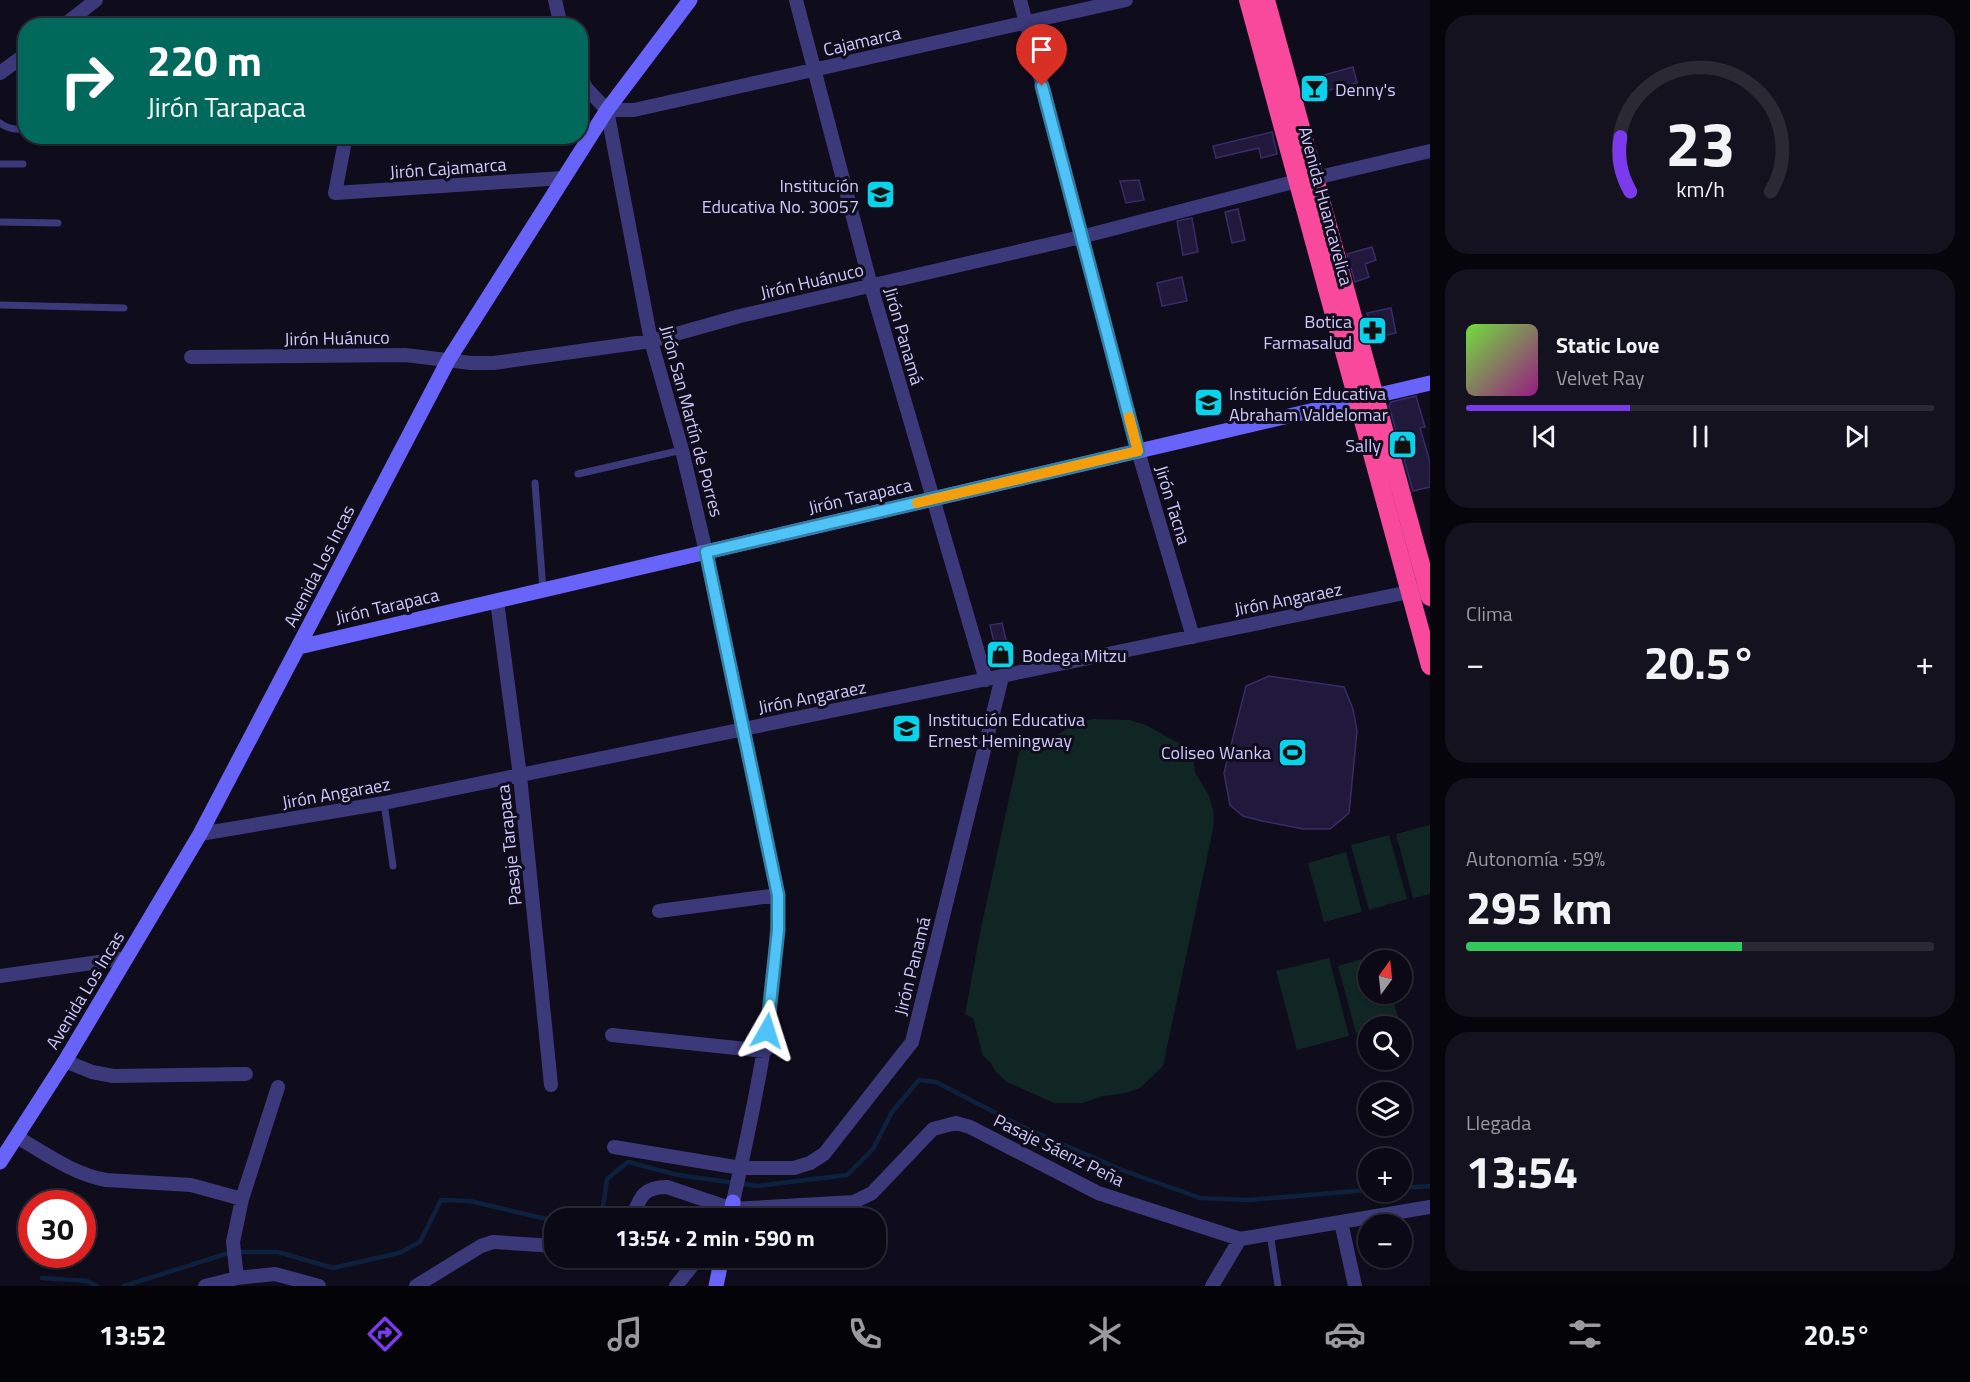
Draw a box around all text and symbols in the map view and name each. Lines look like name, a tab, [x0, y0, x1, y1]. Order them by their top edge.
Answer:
street label: Cajamarca	[821, 19, 903, 63]
pin	[1016, 24, 1067, 86]
text: 220 m	[147, 28, 262, 92]
icon: arrive	[1025, 33, 1058, 66]
icon: right	[48, 42, 126, 120]
bar icon: Denny's	[1298, 73, 1330, 105]
place label: Denny's	[1335, 76, 1396, 103]
text: Jirón Tarapaca	[147, 86, 306, 127]
text: 23	[1665, 95, 1735, 190]
street label: Avenida Huancavelica	[1292, 123, 1360, 289]
street label: Jirón Cajamarca	[389, 150, 507, 186]
place label: Institución Educativa No. 30057	[702, 172, 859, 220]
text: km/h	[1676, 173, 1724, 205]
school or university icon: Institución Educativa No. 30057	[864, 179, 896, 211]
street label: Jirón Huánuco	[758, 256, 866, 306]
street label: Jirón Panamá	[877, 284, 931, 388]
place label: Botica Farmasalud	[1263, 308, 1352, 356]
pharmacy icon: Botica Farmasalud	[1357, 315, 1389, 347]
street label: Jirón San Martín de Porres	[653, 322, 731, 520]
street label: Jirón Huánuco	[284, 324, 390, 352]
text: Static Love	[1556, 328, 1659, 362]
text: Velvet Ray	[1556, 362, 1645, 393]
place label: Institución Educativa Abraham Valdelomar	[1229, 380, 1388, 428]
school or university icon: Institución Educativa Abraham Valdelomar	[1192, 387, 1224, 419]
icon: previous	[1528, 420, 1561, 453]
icon: pause	[1684, 420, 1717, 453]
icon: next	[1840, 420, 1873, 453]
shop icon: Sally	[1386, 429, 1418, 461]
place label: Sally	[1345, 432, 1381, 459]
street label: Jirón Tacna	[1148, 462, 1198, 548]
street label: Jirón Tarapaca	[805, 471, 915, 521]
street label: Avenida Los Incas	[277, 500, 361, 632]
street label: Jirón Angaraez	[1232, 575, 1344, 623]
street label: Jirón Tarapaca	[332, 581, 442, 631]
text: Clima	[1466, 598, 1513, 629]
text: 20.5°	[1644, 628, 1756, 696]
text: −	[1466, 638, 1484, 688]
text: +	[1916, 638, 1934, 688]
shop icon: Bodega Mitzu	[985, 639, 1017, 671]
place label: Bodega Mitzu	[1022, 642, 1127, 669]
street label: Jirón Angaraez	[756, 673, 868, 721]
place label: Institución Educativa Ernest Hemingway	[928, 706, 1085, 754]
school or university icon: Institución Educativa Ernest Hemingway	[891, 713, 923, 745]
sports icon: Coliseo Wanka	[1276, 736, 1308, 768]
place label: Coliseo Wanka	[1161, 739, 1271, 766]
street label: Jirón Angaraez	[280, 770, 392, 816]
street label: Pasaje Tarapaca	[489, 783, 529, 907]
text: Autonomía · 59%	[1466, 843, 1605, 874]
text: 295 km	[1466, 873, 1612, 941]
street label: Jirón Panamá	[887, 914, 937, 1018]
street label: Avenida Los Incas	[39, 926, 131, 1054]
north arrow	[1358, 950, 1412, 1004]
map controls	[1358, 950, 1412, 1268]
position arrow	[735, 999, 799, 1063]
button: search	[1358, 1016, 1412, 1070]
button: layers	[1358, 1082, 1412, 1136]
street label: Pasaje Sáenz Peña	[989, 1107, 1129, 1193]
text: Llegada	[1466, 1107, 1531, 1138]
text: 13:54	[1466, 1137, 1578, 1205]
button: +	[1358, 1148, 1412, 1202]
speed limit sign: 30	[18, 1190, 96, 1268]
button: −	[1358, 1214, 1412, 1268]
text: 13:54 · 2 min · 590 m	[615, 1221, 815, 1255]
icon: directions	[364, 1313, 406, 1355]
icon: music	[604, 1313, 646, 1355]
icon: phone	[844, 1313, 886, 1355]
icon: climate	[1084, 1313, 1126, 1355]
icon: car	[1324, 1313, 1366, 1355]
icon: filters	[1564, 1313, 1606, 1355]
text: 13:52	[99, 1314, 166, 1355]
text: 20.5°	[1804, 1314, 1871, 1355]

